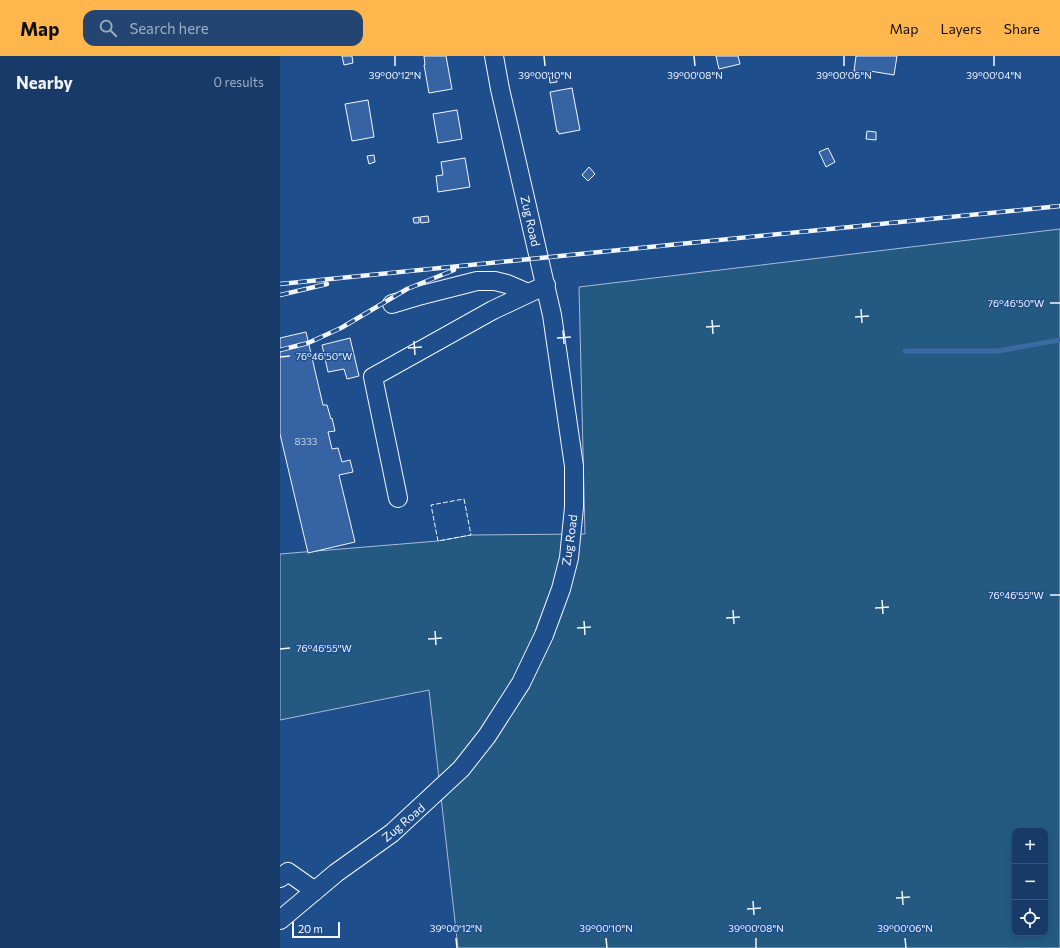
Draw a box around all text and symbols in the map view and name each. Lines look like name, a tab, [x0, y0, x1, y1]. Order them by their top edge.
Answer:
search box	[83, 10, 363, 46]
text: Map	[20, 17, 59, 40]
icon: search	[97, 17, 119, 39]
text: Search here	[129, 19, 209, 37]
text: Map	[890, 20, 918, 37]
text: Layers	[940, 20, 982, 37]
text: Share	[1004, 20, 1040, 37]
text: 39°00'12"N	[369, 69, 421, 81]
text: 39°00'10"N	[518, 69, 572, 81]
text: 39°00'08"N	[667, 69, 723, 81]
text: 39°00'06"N	[816, 69, 872, 81]
text: 39°00'04"N	[966, 69, 1022, 81]
text: Nearby	[16, 72, 73, 93]
text: 0 results	[213, 74, 264, 90]
street label: Zug Road	[518, 194, 544, 248]
text: 76°46'50"W	[988, 297, 1044, 309]
text: 76°46'50"W	[296, 350, 352, 362]
house number: 8333	[294, 435, 318, 447]
street label: Zug Road	[558, 513, 580, 567]
text: 76°46'55"W	[988, 589, 1044, 601]
text: 76°46'55"W	[296, 642, 352, 654]
street label: Zug Road	[379, 800, 427, 844]
map controls	[1012, 828, 1048, 936]
button: +	[1012, 828, 1048, 864]
button: −	[1012, 864, 1048, 900]
button: locate	[1012, 900, 1048, 936]
scale bar	[292, 920, 340, 939]
text: 20 m	[298, 922, 323, 935]
text: 39°00'12"N	[430, 922, 482, 934]
text: 39°00'10"N	[579, 922, 633, 934]
text: 39°00'08"N	[728, 922, 784, 934]
text: 39°00'06"N	[877, 922, 933, 934]

